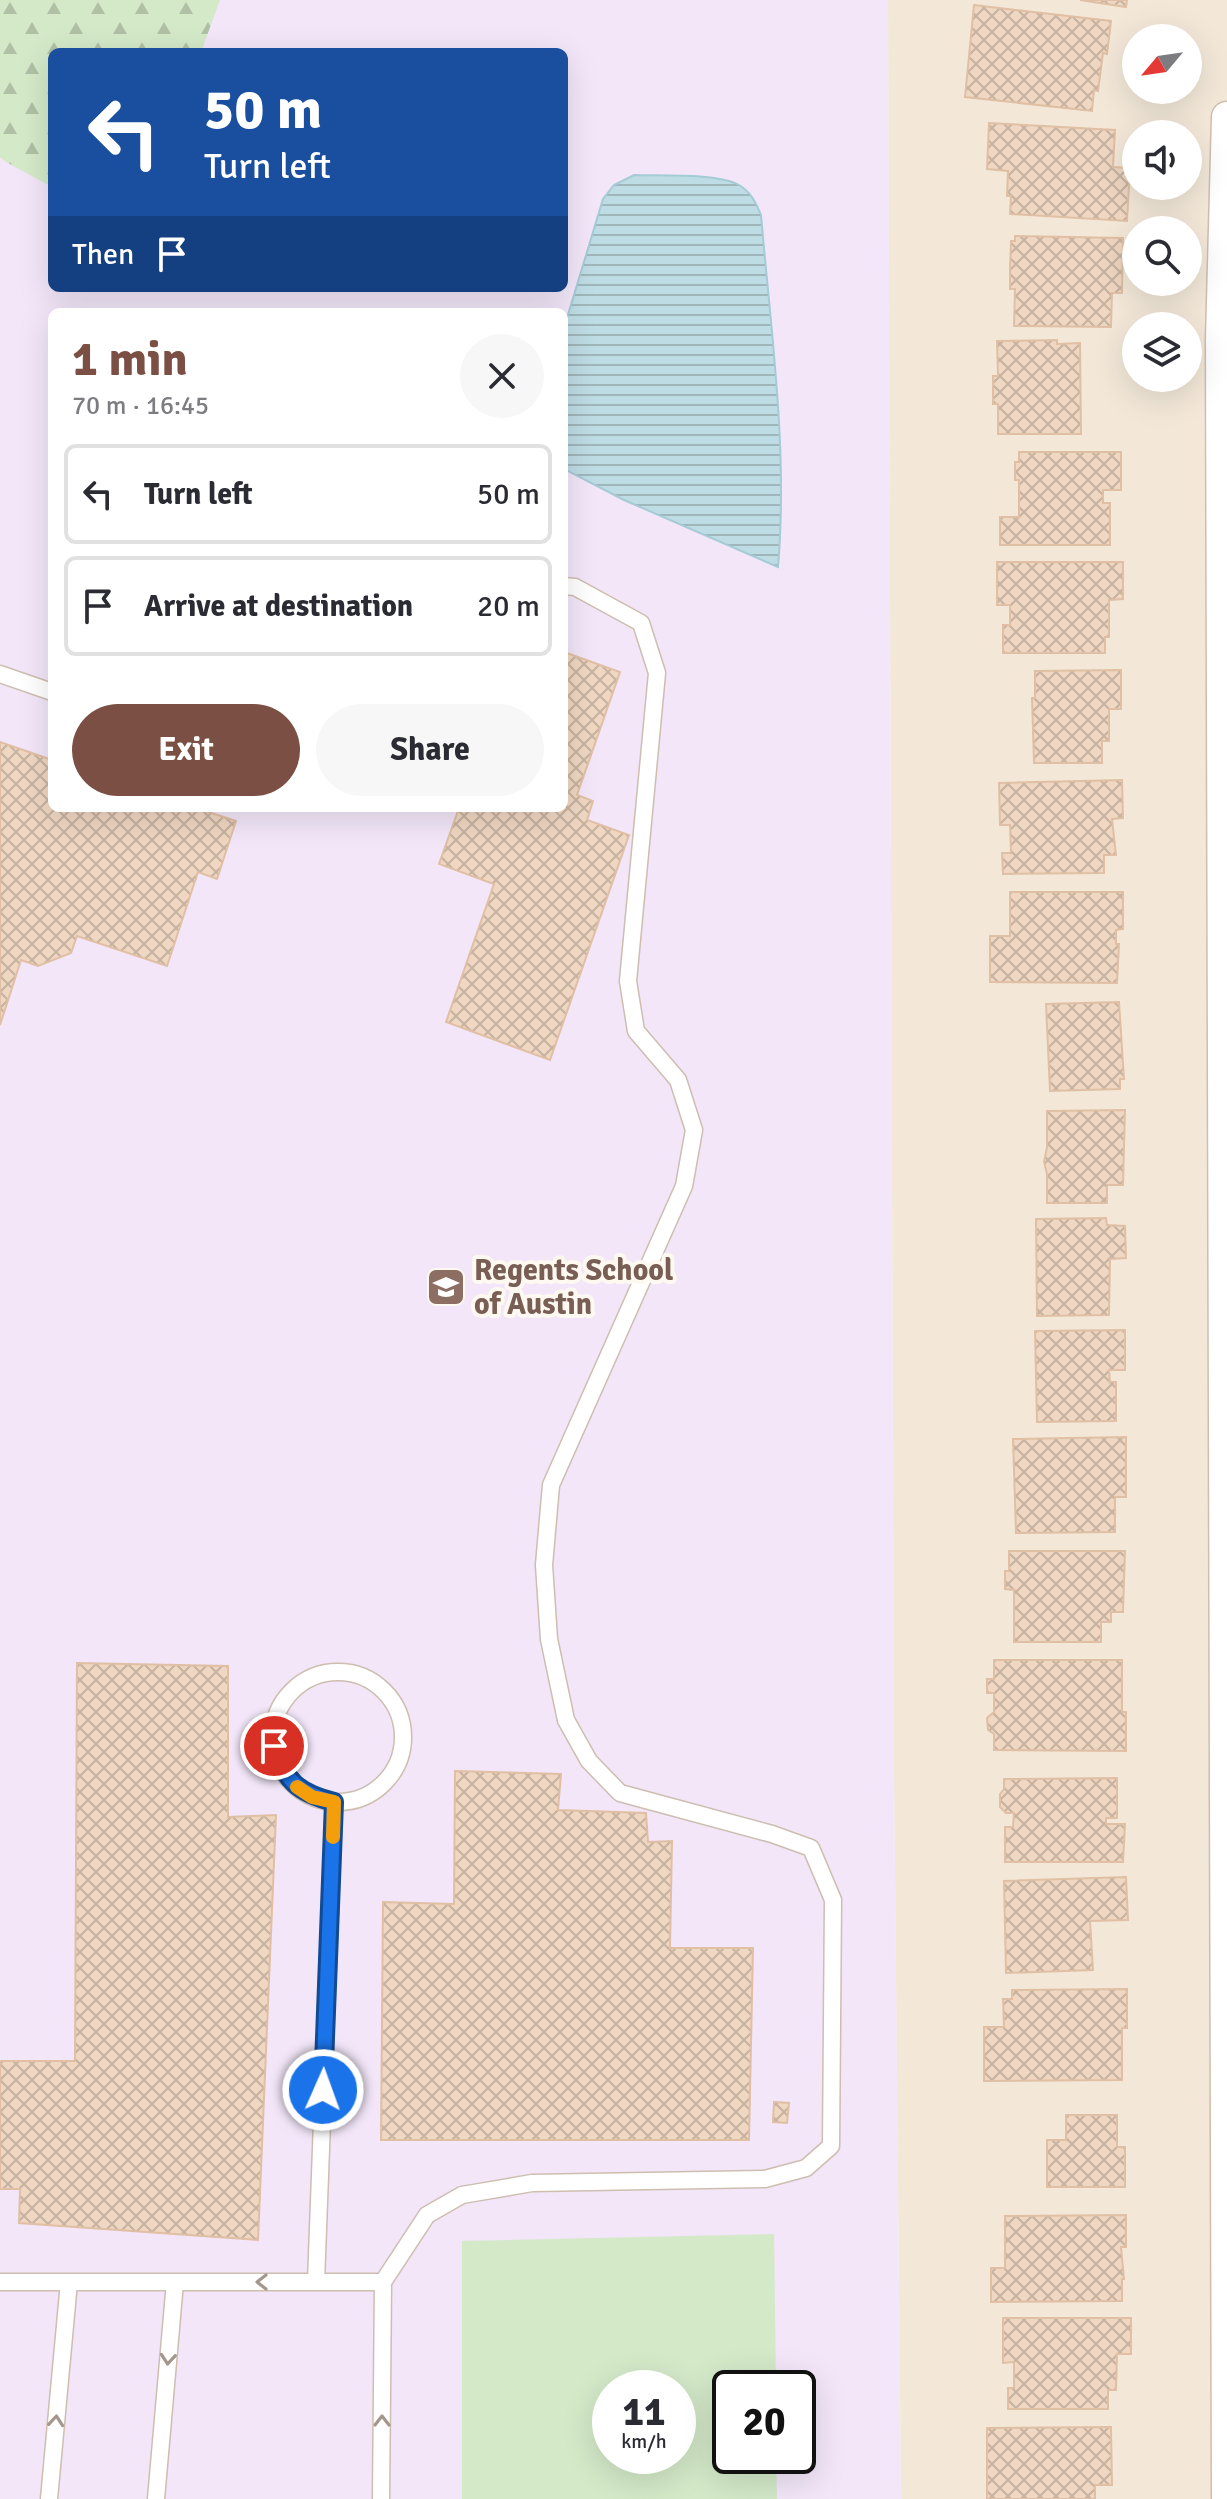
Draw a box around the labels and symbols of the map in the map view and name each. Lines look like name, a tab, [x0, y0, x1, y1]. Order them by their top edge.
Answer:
north arrow	[1122, 24, 1202, 104]
place label: Regents School of Austin	[474, 1252, 673, 1323]
school or university icon: Regents School of Austin	[425, 1266, 467, 1308]
pin	[240, 1712, 308, 1780]
position arrow	[281, 2048, 365, 2132]
one-way arrow	[255, 2273, 268, 2291]
one-way arrow	[160, 2353, 177, 2366]
speed limit sign: 20	[712, 2370, 816, 2474]
one-way arrow	[47, 2414, 64, 2427]
one-way arrow	[373, 2414, 390, 2427]

